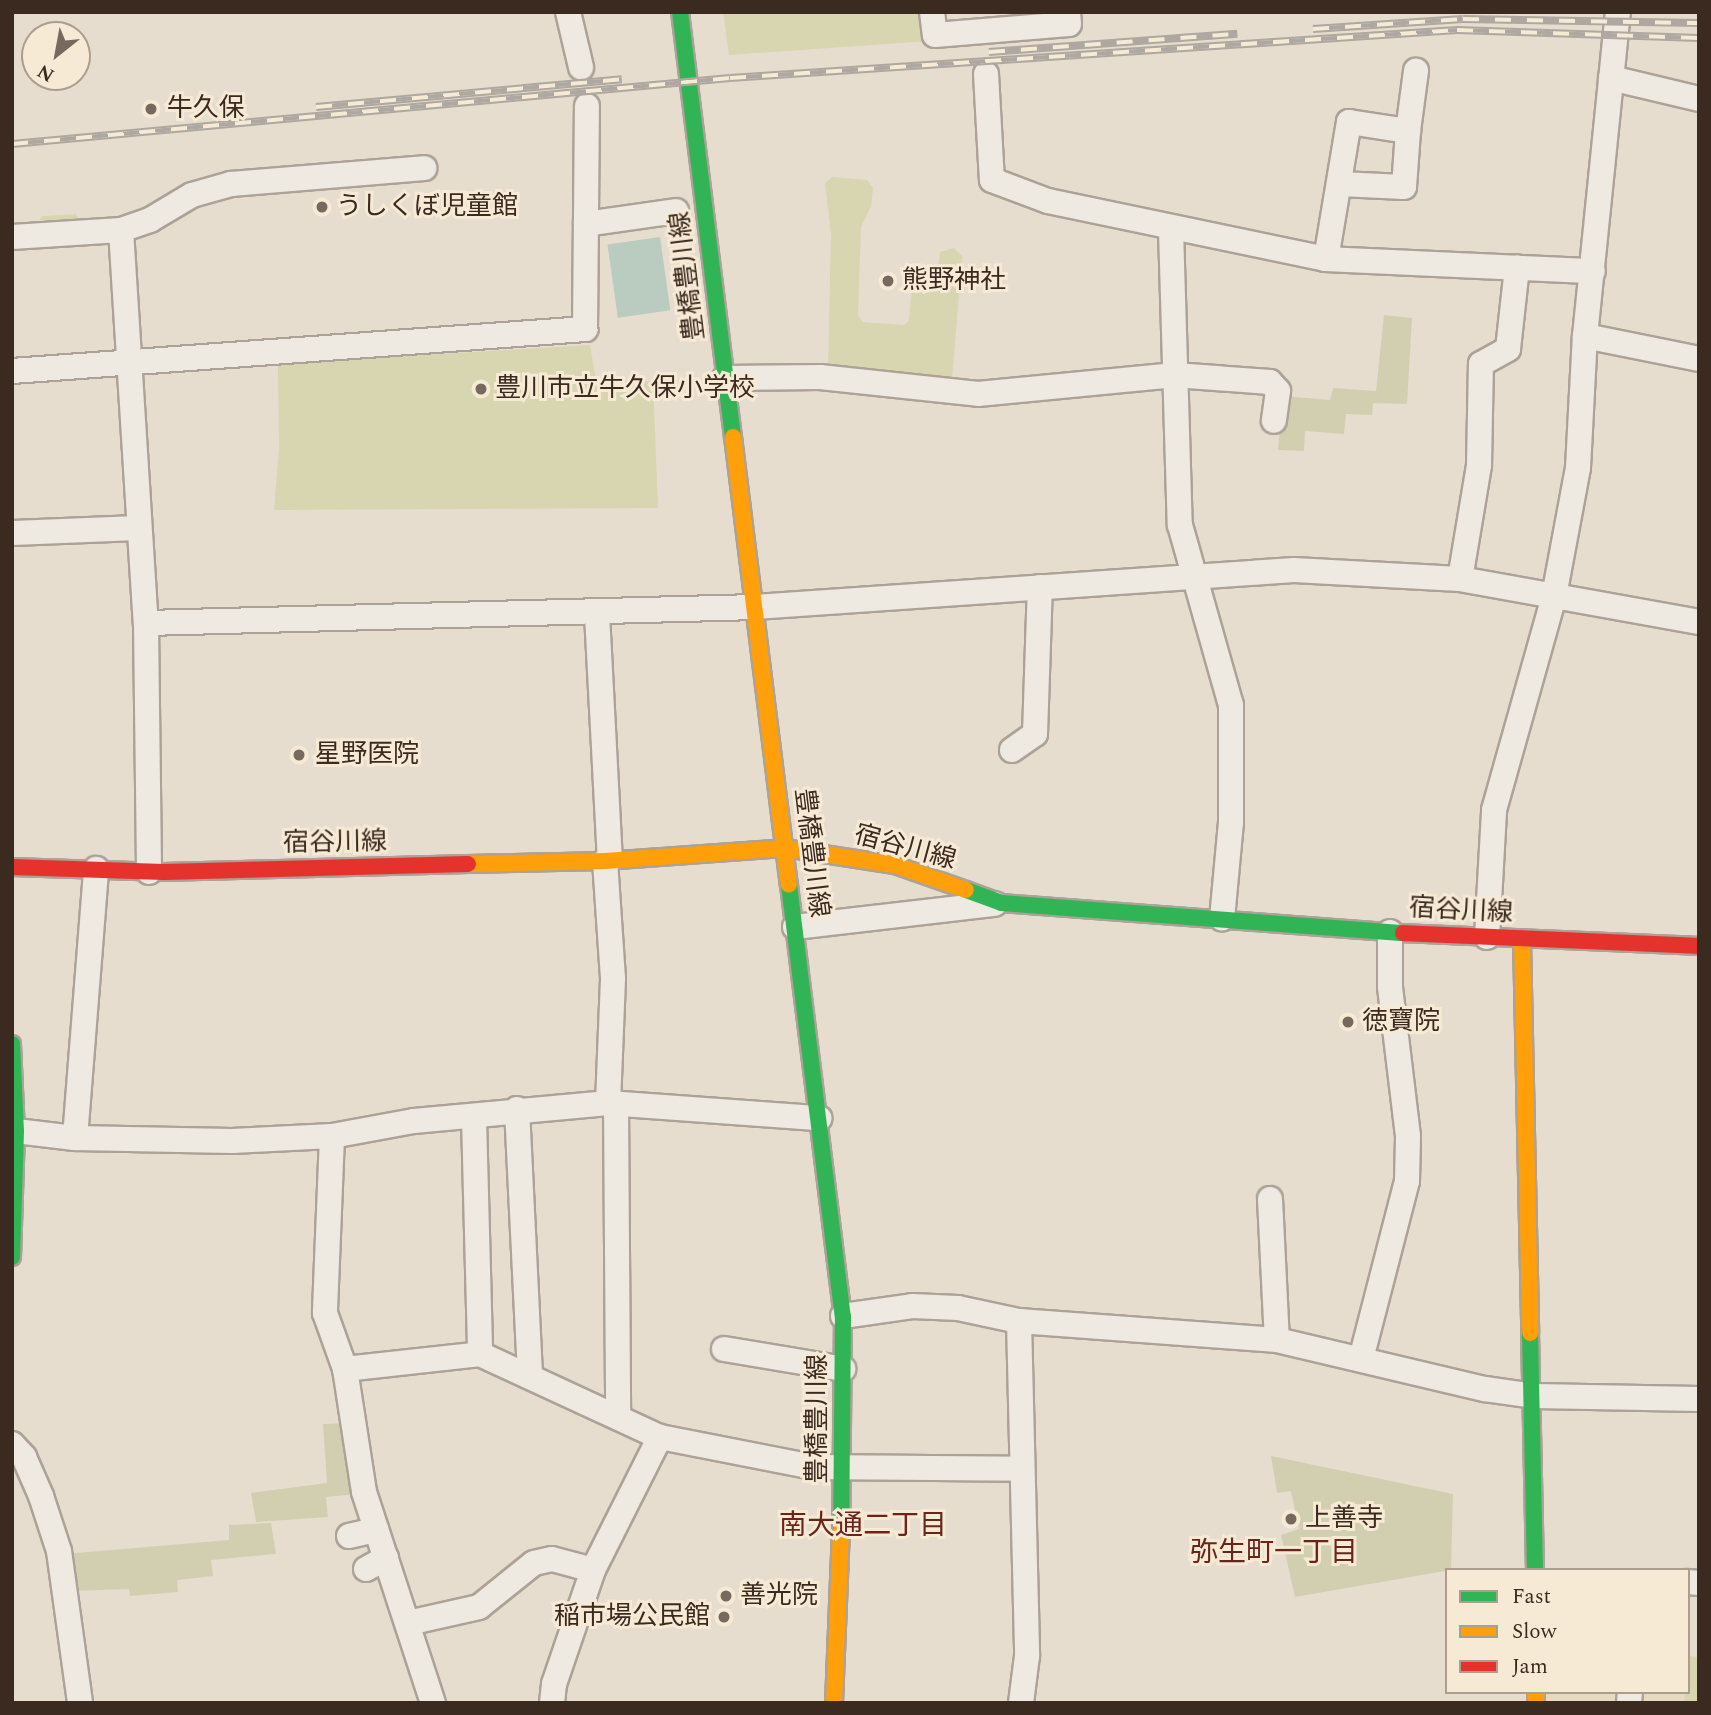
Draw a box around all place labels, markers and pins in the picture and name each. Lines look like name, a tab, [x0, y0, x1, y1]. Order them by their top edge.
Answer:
place label: 牛久保	[167, 93, 245, 125]
marker: 牛久保	[141, 99, 161, 119]
place label: うしくぼ児童館	[336, 191, 518, 223]
marker: うしくぼ児童館	[314, 199, 330, 215]
place label: 熊野神社	[902, 265, 1006, 297]
marker: 熊野神社	[880, 273, 896, 289]
place label: 豊川市立牛久保小学校	[495, 373, 755, 405]
marker: 豊川市立牛久保小学校	[473, 381, 489, 397]
place label: 星野医院	[315, 739, 419, 771]
marker: 星野医院	[289, 745, 309, 765]
place label: 徳寶院	[1362, 1006, 1440, 1038]
marker: 徳寶院	[1340, 1014, 1356, 1030]
place label: 上善寺	[1305, 1503, 1383, 1535]
marker: 上善寺	[1283, 1511, 1299, 1527]
place label: 善光院	[740, 1580, 818, 1612]
marker: 善光院	[718, 1588, 734, 1604]
place label: 稲市場公民館	[554, 1601, 710, 1633]
marker: 稲市場公民館	[716, 1609, 732, 1625]

